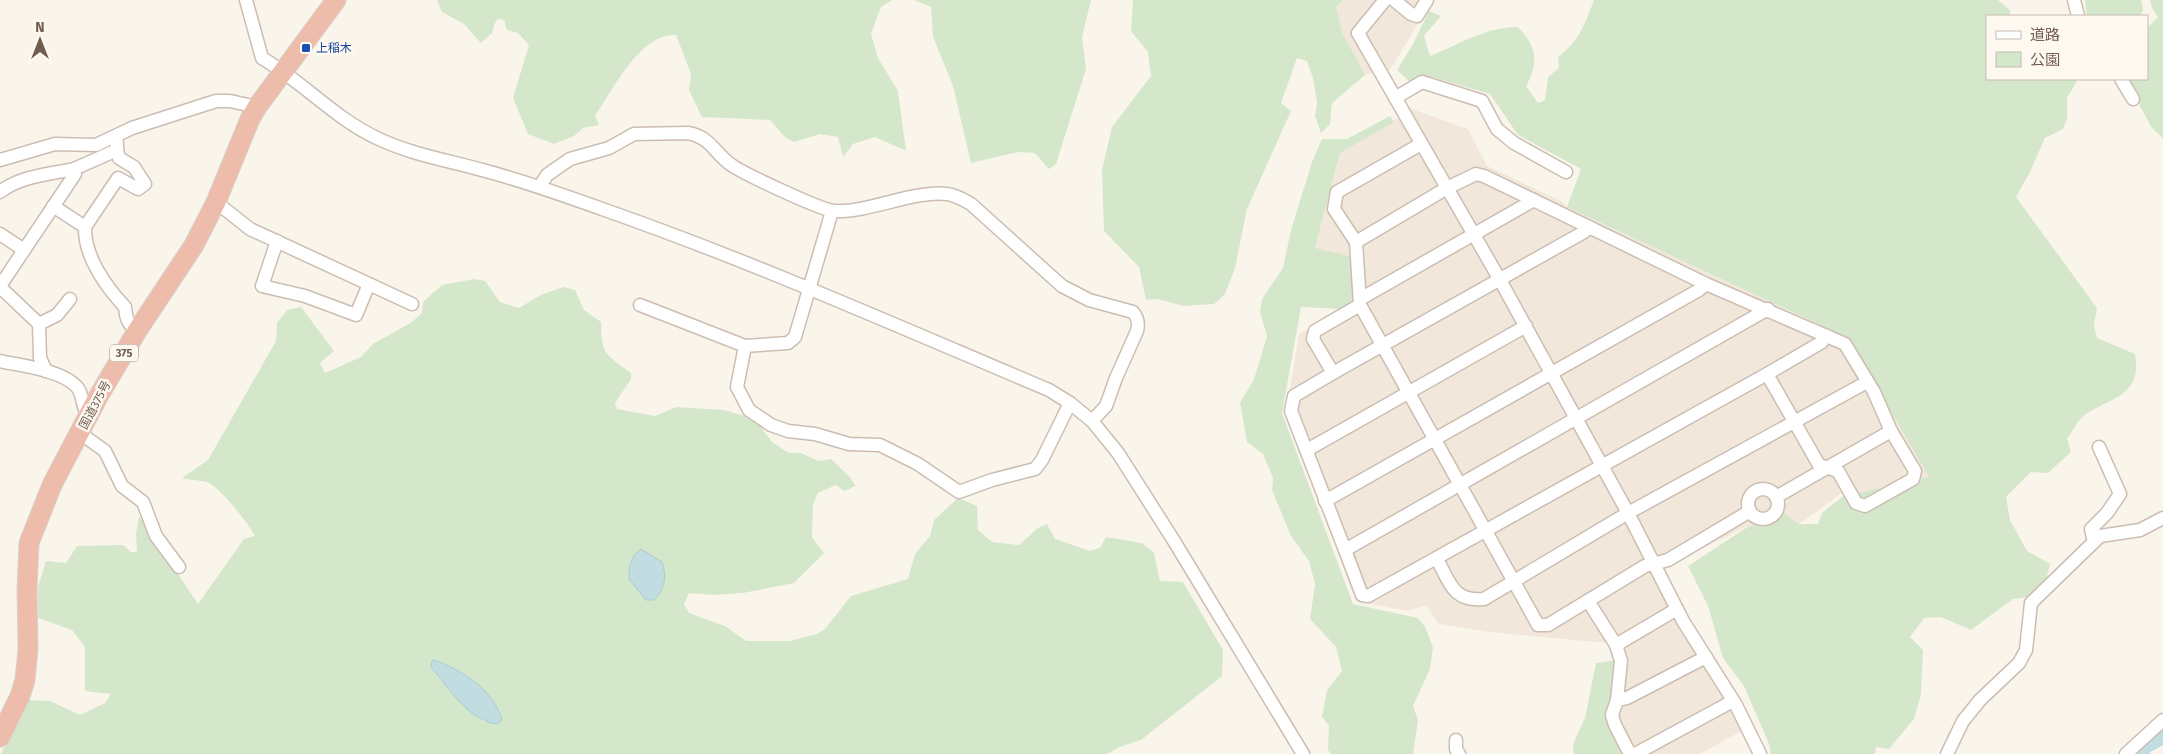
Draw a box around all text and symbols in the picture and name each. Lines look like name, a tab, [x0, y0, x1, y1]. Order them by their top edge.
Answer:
north arrow	[15, 15, 65, 65]
legend	[1986, 15, 2148, 80]
text: N	[35, 19, 45, 36]
text: 道路	[2030, 26, 2060, 44]
place label: 上稲木	[316, 41, 352, 55]
marker: 上稲木	[300, 42, 312, 54]
text: 公園	[2030, 51, 2060, 69]
road number: 375	[110, 344, 138, 362]
street label: 国道375号	[76, 378, 114, 432]

